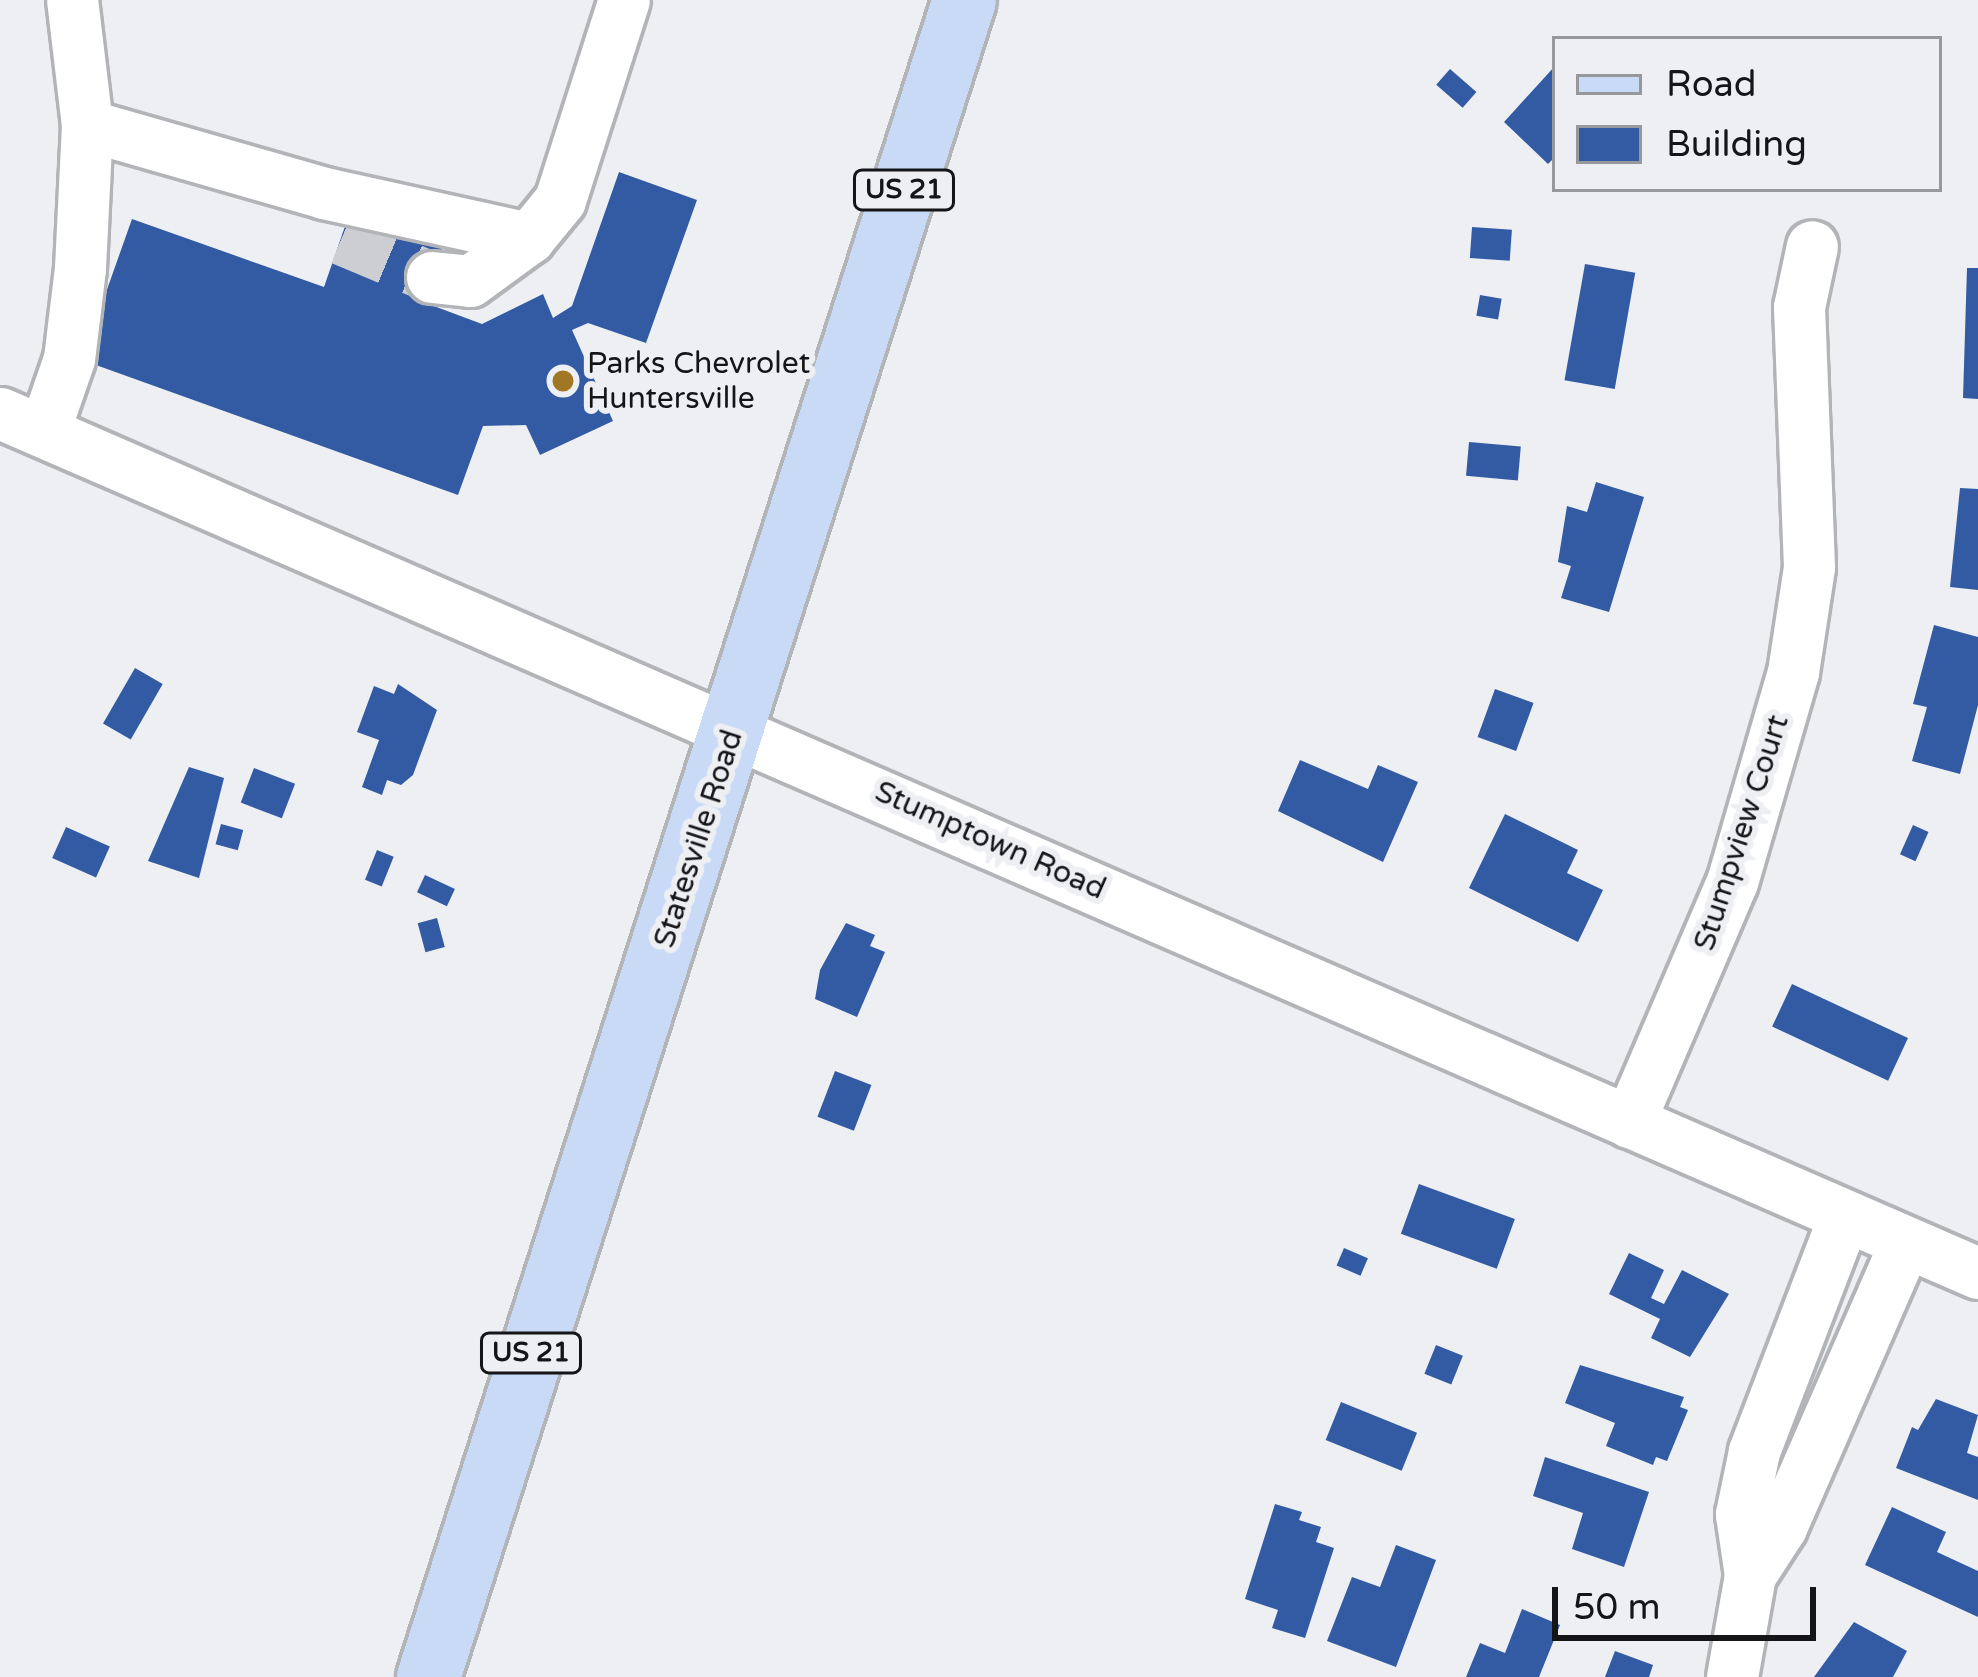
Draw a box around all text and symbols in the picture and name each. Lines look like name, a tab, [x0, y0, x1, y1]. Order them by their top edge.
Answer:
legend	[1552, 36, 1942, 192]
text: Road	[1666, 63, 1756, 106]
text: Building	[1666, 123, 1807, 166]
road number: US 21	[850, 169, 958, 211]
place label: Parks Chevrolet Huntersville	[587, 346, 810, 416]
marker: Parks Chevrolet Huntersville	[550, 368, 576, 394]
street label: Stumpview Court	[1687, 711, 1797, 955]
street label: Statesville Road	[647, 726, 751, 952]
street label: Stumptown Road	[869, 774, 1111, 908]
road number: US 21	[477, 1332, 585, 1374]
scale bar	[1558, 1563, 1822, 1637]
text: 50 m	[1573, 1586, 1661, 1629]

